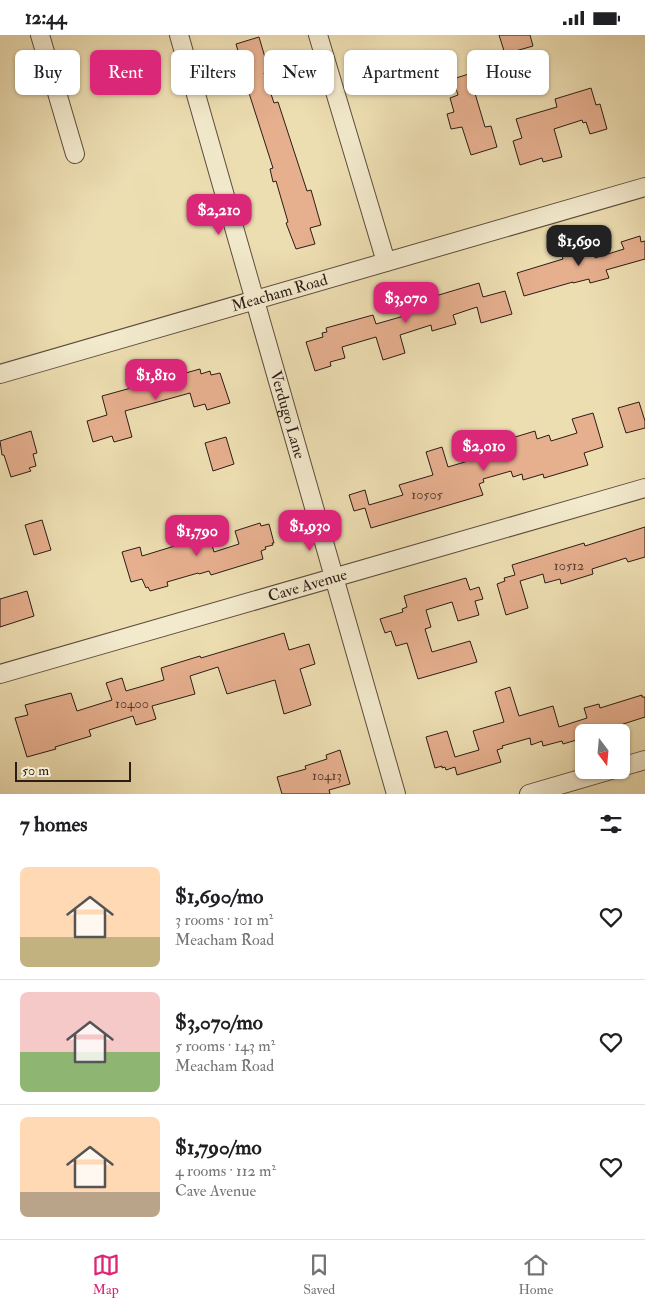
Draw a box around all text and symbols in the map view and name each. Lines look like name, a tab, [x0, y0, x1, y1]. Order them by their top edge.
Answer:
text: 12:44	[25, 6, 67, 30]
chip: Buy	[15, 50, 80, 95]
chip: Rent	[90, 50, 161, 95]
chip: Filters	[171, 50, 254, 95]
chip: New	[264, 50, 334, 95]
chip: Apartment	[344, 50, 457, 95]
chip: House	[467, 50, 549, 95]
pin: $2,210	[178, 193, 260, 236]
text: $2,210	[198, 200, 240, 220]
pin: $1,690	[538, 225, 620, 267]
text: $1,690	[557, 231, 601, 251]
street label: Meacham Road	[229, 270, 330, 316]
pin: $3,070	[365, 281, 447, 324]
text: $3,070	[385, 288, 427, 308]
pin: $1,810	[115, 359, 197, 401]
text: $1,810	[136, 365, 176, 385]
street label: Verdugo Lane	[265, 368, 310, 461]
pin: $2,010	[443, 429, 525, 472]
text: $2,010	[463, 436, 505, 456]
house number: 10505	[411, 486, 444, 503]
pin: $1,930	[269, 509, 351, 552]
pin: $1,790	[156, 515, 238, 557]
text: $1,930	[289, 516, 331, 536]
text: $1,790	[176, 521, 218, 541]
house number: 10512	[554, 557, 584, 574]
street label: Cave Avenue	[266, 564, 350, 606]
house number: 10400	[115, 695, 149, 712]
north arrow	[575, 724, 630, 779]
map controls	[575, 724, 630, 779]
scale bar	[15, 759, 131, 782]
text: 50 m	[22, 762, 49, 779]
house number: 10413	[312, 767, 342, 784]
icon: filters	[597, 810, 625, 838]
text: 7 homes	[20, 811, 87, 838]
text: $1,690/mo	[175, 883, 263, 910]
icon: home	[60, 887, 120, 947]
icon: heart	[597, 903, 625, 931]
text: 3 rooms · 101 m²	[175, 910, 273, 930]
text: Meacham Road	[175, 930, 274, 950]
text: $3,070/mo	[175, 1009, 263, 1036]
icon: home	[60, 1012, 120, 1072]
icon: heart	[597, 1028, 625, 1056]
text: 5 rooms · 143 m²	[175, 1036, 275, 1056]
text: Meacham Road	[175, 1056, 274, 1076]
text: $1,790/mo	[175, 1134, 262, 1161]
icon: home	[60, 1137, 120, 1197]
icon: heart	[597, 1153, 625, 1181]
text: 4 rooms · 112 m²	[175, 1161, 276, 1181]
text: Cave Avenue	[175, 1181, 256, 1201]
tab: Map	[92, 1251, 120, 1298]
tab: Saved	[303, 1251, 335, 1298]
tab: Home	[519, 1251, 553, 1298]

